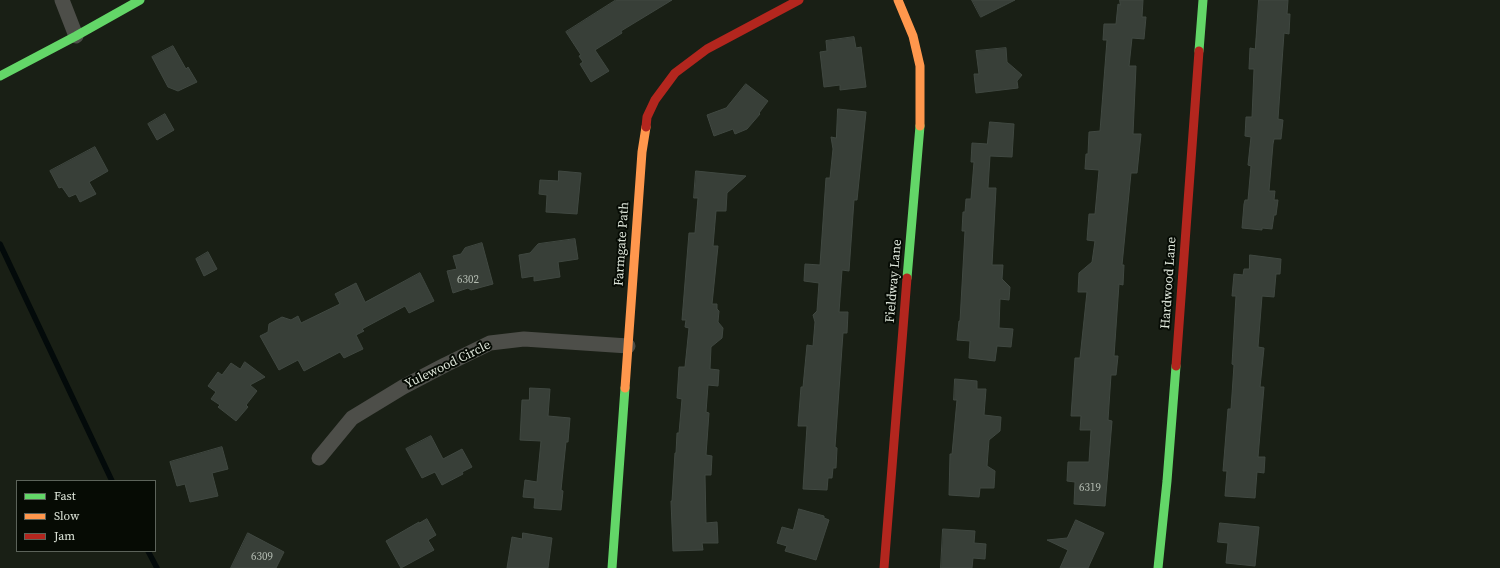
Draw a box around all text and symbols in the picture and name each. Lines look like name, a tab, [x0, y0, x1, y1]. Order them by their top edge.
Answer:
street label: Farmgate Path	[611, 202, 633, 286]
street label: Hardwood Lane	[1158, 236, 1180, 330]
street label: Fieldway Lane	[883, 239, 905, 323]
house number: 6302	[457, 273, 479, 287]
street label: Yulewood Circle	[402, 337, 494, 393]
legend	[16, 480, 156, 552]
house number: 6319	[1079, 481, 1101, 495]
text: Fast	[54, 488, 76, 504]
text: Slow	[54, 508, 79, 524]
text: Jam	[54, 528, 75, 544]
house number: 6309	[251, 550, 273, 564]

